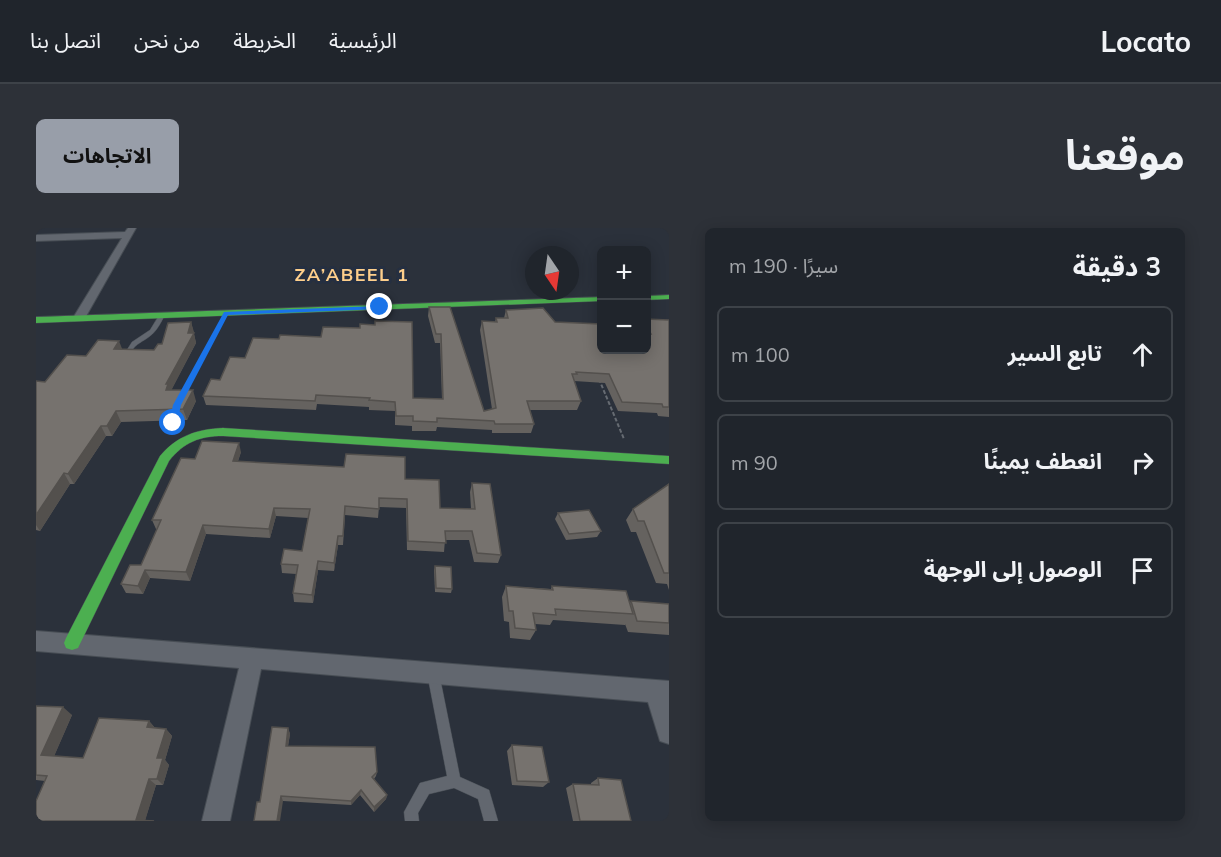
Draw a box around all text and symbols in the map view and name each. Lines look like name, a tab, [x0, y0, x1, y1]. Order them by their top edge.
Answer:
text: Locato	[1100, 24, 1191, 59]
text: اتصل بنا	[30, 27, 101, 53]
text: من نحن	[134, 27, 200, 53]
text: الخريطة	[233, 27, 296, 53]
text: الرئيسية	[329, 27, 397, 53]
button: الاتجاهات	[36, 119, 179, 193]
text: موقعنا	[1065, 128, 1185, 181]
north arrow	[525, 246, 579, 300]
map controls	[597, 246, 651, 354]
button: +	[597, 246, 651, 300]
text: 3 دقيقة	[1073, 250, 1161, 283]
text: سيرًا · 190 m	[729, 253, 838, 278]
district label: ZA’ABEEL 1	[295, 263, 409, 286]
route end	[366, 293, 392, 319]
button: −	[597, 300, 651, 354]
icon: ahead	[1126, 338, 1159, 371]
text: تابع السير	[1008, 339, 1102, 367]
text: 100 m	[731, 342, 790, 367]
route start	[159, 409, 185, 435]
icon: right	[1126, 446, 1159, 479]
text: انعطف يمينًا	[983, 447, 1102, 475]
text: 90 m	[731, 450, 778, 475]
icon: arrive	[1126, 554, 1159, 587]
text: الوصول إلى الوجهة	[924, 555, 1102, 583]

